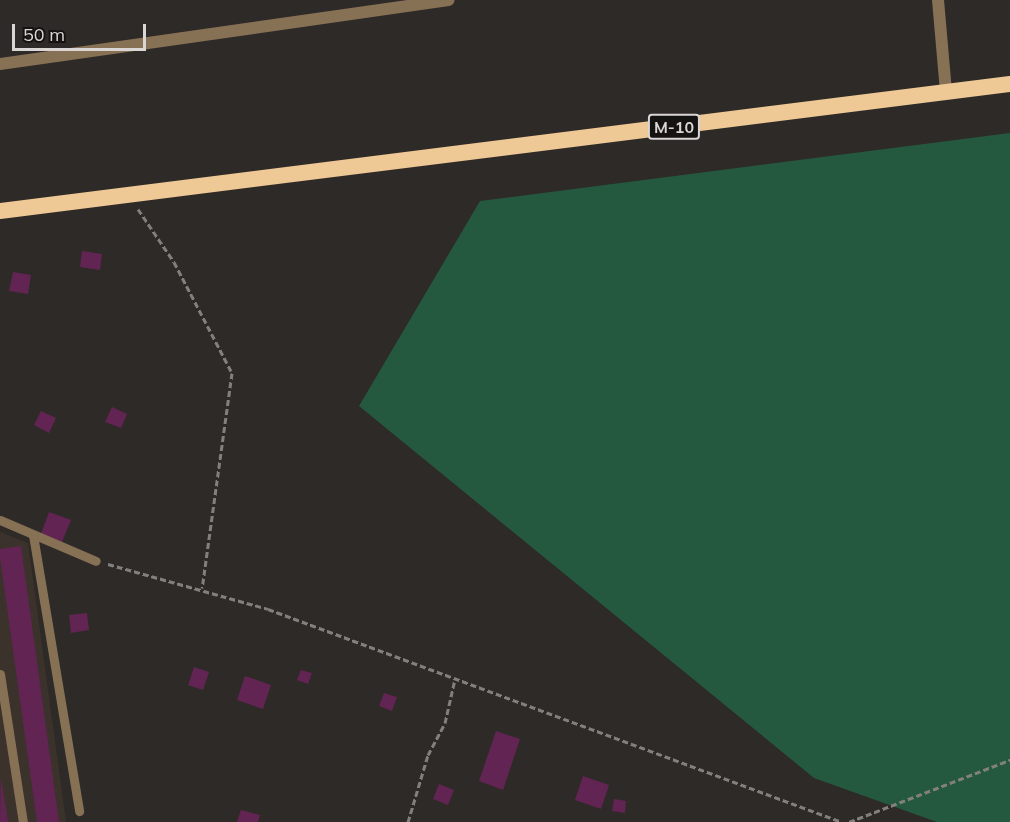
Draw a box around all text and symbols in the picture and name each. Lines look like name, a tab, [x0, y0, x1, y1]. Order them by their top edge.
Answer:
scale bar	[15, 12, 148, 50]
text: 50 m	[23, 23, 65, 46]
road number: М-10	[647, 114, 701, 140]

